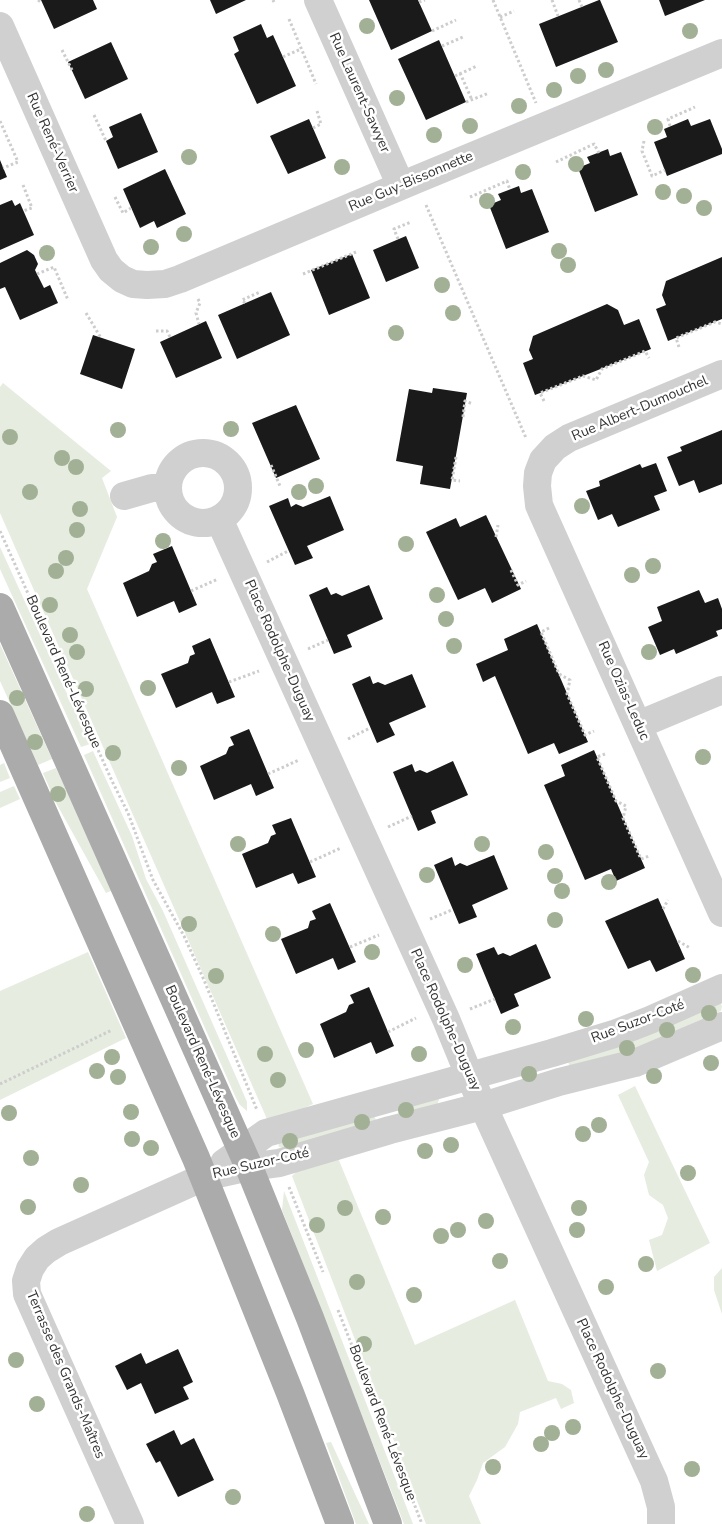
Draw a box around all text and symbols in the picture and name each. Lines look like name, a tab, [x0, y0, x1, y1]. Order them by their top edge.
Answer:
street label: Rue Laurent-Sawyer	[325, 30, 393, 156]
street label: Rue René-Verrier	[22, 90, 82, 196]
street label: Rue Guy-Bissonnette	[346, 148, 476, 216]
street label: Rue Albert-Dumouchel	[569, 373, 711, 445]
street label: Place Rodolphe-Duguay	[240, 578, 318, 724]
street label: Boulevard René-Lévesque	[22, 593, 104, 751]
street label: Rue Ozias-Leduc	[594, 639, 652, 743]
street label: Place Rodolphe-Duguay	[406, 947, 484, 1093]
street label: Boulevard René-Lévesque	[161, 983, 243, 1141]
street label: Rue Suzor-Coté	[589, 997, 687, 1047]
street label: Rue Suzor-Coté	[211, 1145, 311, 1183]
street label: Terrasse des Grands-Maîtres	[22, 1289, 108, 1461]
street label: Place Rodolphe-Duguay	[572, 1316, 652, 1462]
street label: Boulevard René-Lévesque	[345, 1343, 419, 1503]

